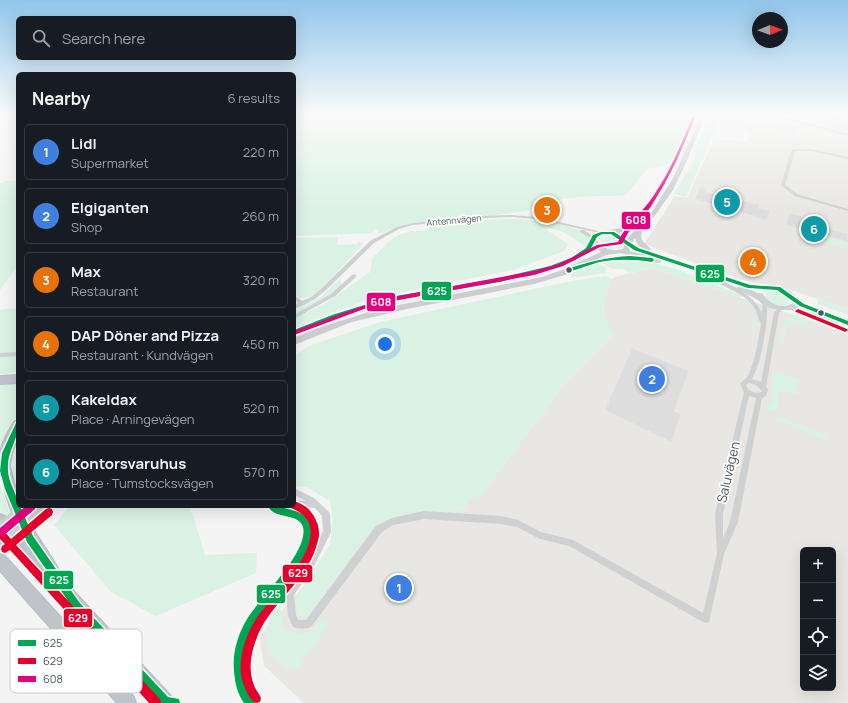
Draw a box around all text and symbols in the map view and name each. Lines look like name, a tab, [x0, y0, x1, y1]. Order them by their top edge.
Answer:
north arrow	[752, 12, 788, 48]
search box	[16, 16, 296, 60]
icon: search	[30, 27, 52, 49]
text: Search here	[62, 28, 145, 49]
text: Nearby	[32, 87, 90, 110]
text: 6 results	[228, 89, 280, 107]
text: Lidl	[71, 133, 97, 154]
text: 1	[43, 143, 49, 161]
text: 220 m	[243, 143, 279, 161]
text: Supermarket	[71, 154, 149, 172]
pin: 5	[714, 187, 740, 217]
pin: 3	[534, 195, 560, 225]
text: Elgiganten	[71, 197, 149, 218]
text: 2	[42, 207, 50, 225]
text: 260 m	[242, 207, 279, 225]
street label: Antennvägen	[426, 211, 482, 229]
line badge: 608	[621, 211, 651, 230]
text: 608	[626, 212, 647, 227]
pin: 6	[801, 214, 827, 244]
text: Shop	[71, 218, 102, 236]
pin: 4	[740, 247, 766, 277]
text: Max	[71, 261, 101, 282]
line badge: 625	[695, 264, 725, 283]
unlabelled marker	[564, 265, 574, 275]
text: 625	[700, 266, 720, 281]
text: 3	[42, 271, 50, 289]
text: 320 m	[243, 271, 279, 289]
line badge: 625	[421, 281, 452, 301]
text: Restaurant	[71, 282, 138, 300]
text: 625	[427, 283, 447, 298]
line badge: 608	[366, 292, 396, 312]
text: 608	[371, 294, 392, 309]
unlabelled marker	[816, 308, 826, 318]
text: DAP Döner and Pizza	[71, 325, 219, 346]
your location	[375, 334, 395, 354]
text: 4	[42, 335, 50, 353]
text: 450 m	[242, 335, 279, 353]
text: Restaurant · Kundvägen	[71, 346, 213, 364]
pin: 2	[639, 364, 665, 394]
text: Kakeldax	[71, 389, 137, 410]
text: 5	[42, 399, 50, 417]
text: 520 m	[243, 399, 279, 417]
text: Place · Arningevägen	[71, 410, 195, 428]
street label: Saluvägen	[712, 440, 744, 504]
text: Kontorsvaruhus	[71, 453, 186, 474]
text: 6	[42, 463, 50, 481]
text: 570 m	[243, 463, 279, 481]
text: Place · Tumstocksvägen	[71, 474, 214, 492]
map controls	[800, 547, 836, 691]
button: +	[800, 547, 836, 583]
line badge: 629	[282, 564, 313, 583]
text: 629	[288, 565, 308, 580]
line badge: 625	[43, 570, 74, 590]
text: 625	[49, 572, 69, 587]
pin: 1	[386, 573, 412, 603]
button: −	[800, 583, 836, 619]
line badge: 625	[256, 584, 286, 604]
text: 625	[261, 586, 281, 601]
line badge: 629	[63, 608, 93, 628]
text: 629	[68, 610, 88, 625]
button: locate	[800, 619, 836, 655]
legend	[10, 629, 142, 693]
text: 625	[43, 635, 62, 650]
text: 629	[43, 653, 63, 668]
button: layers	[800, 655, 836, 691]
text: 608	[43, 671, 63, 686]

